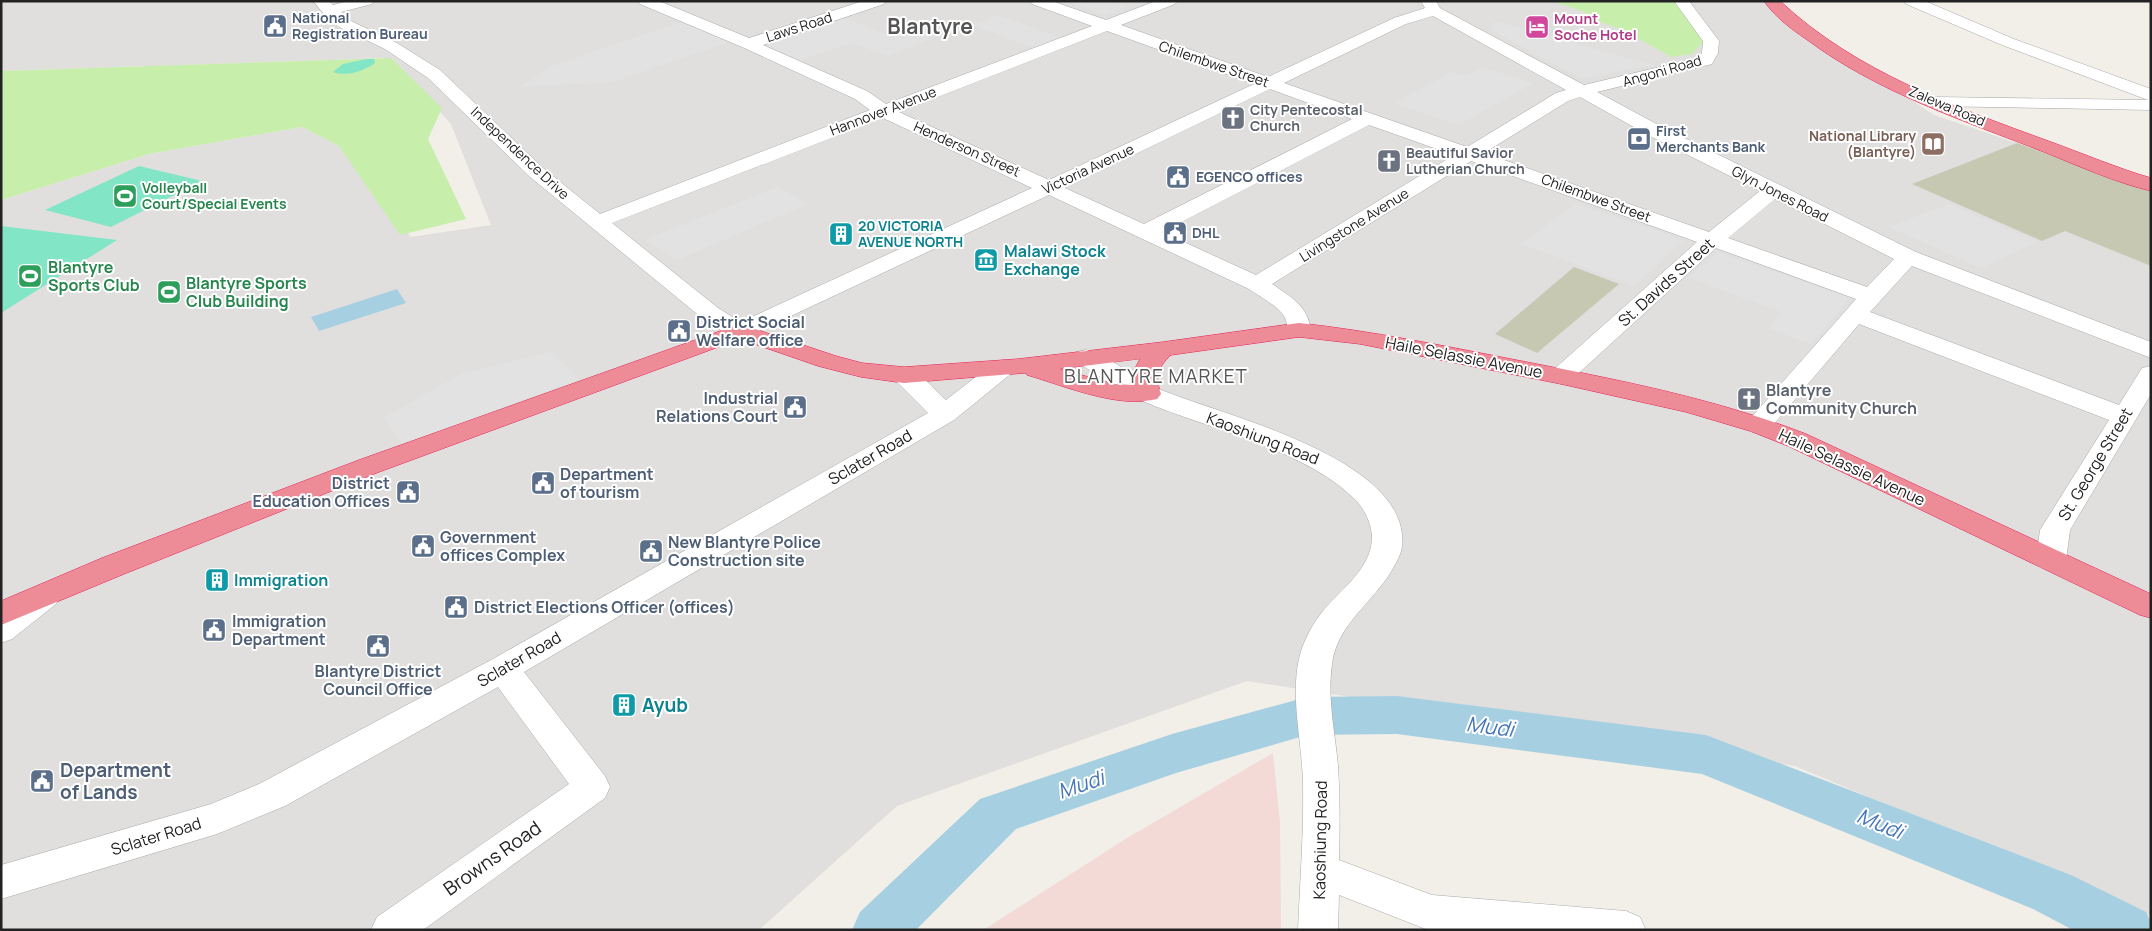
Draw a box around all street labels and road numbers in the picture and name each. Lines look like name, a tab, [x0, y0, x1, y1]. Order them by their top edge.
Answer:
street label: Laws Road	[763, 7, 834, 46]
street label: Chilembwe Street	[1157, 36, 1272, 91]
street label: Angoni Road	[1620, 50, 1704, 91]
street label: Hannover Avenue	[827, 81, 939, 140]
street label: Zalewa Road	[1906, 81, 1988, 130]
street label: Independence Drive	[467, 102, 574, 203]
street label: Henderson Street	[911, 116, 1024, 181]
street label: Victoria Avenue	[1039, 139, 1137, 198]
street label: Glyn Jones Road	[1729, 161, 1832, 226]
street label: Chilembwe Street	[1539, 169, 1654, 226]
street label: Livingstone Avenue	[1295, 183, 1412, 266]
street label: St. Davids Street	[1613, 233, 1719, 331]
street label: Haile Selassie Avenue	[1384, 331, 1544, 383]
street label: St. George Street	[2053, 403, 2137, 525]
street label: Kaoshiung Road	[1204, 406, 1322, 470]
street label: Haile Selassie Avenue	[1775, 423, 1929, 511]
street label: Sclater Road	[824, 424, 916, 490]
street label: Sclater Road	[473, 626, 565, 692]
street label: Kaoshiung Road	[1308, 780, 1332, 900]
street label: Sclater Road	[108, 812, 204, 860]
street label: Browns Road	[438, 815, 546, 901]

